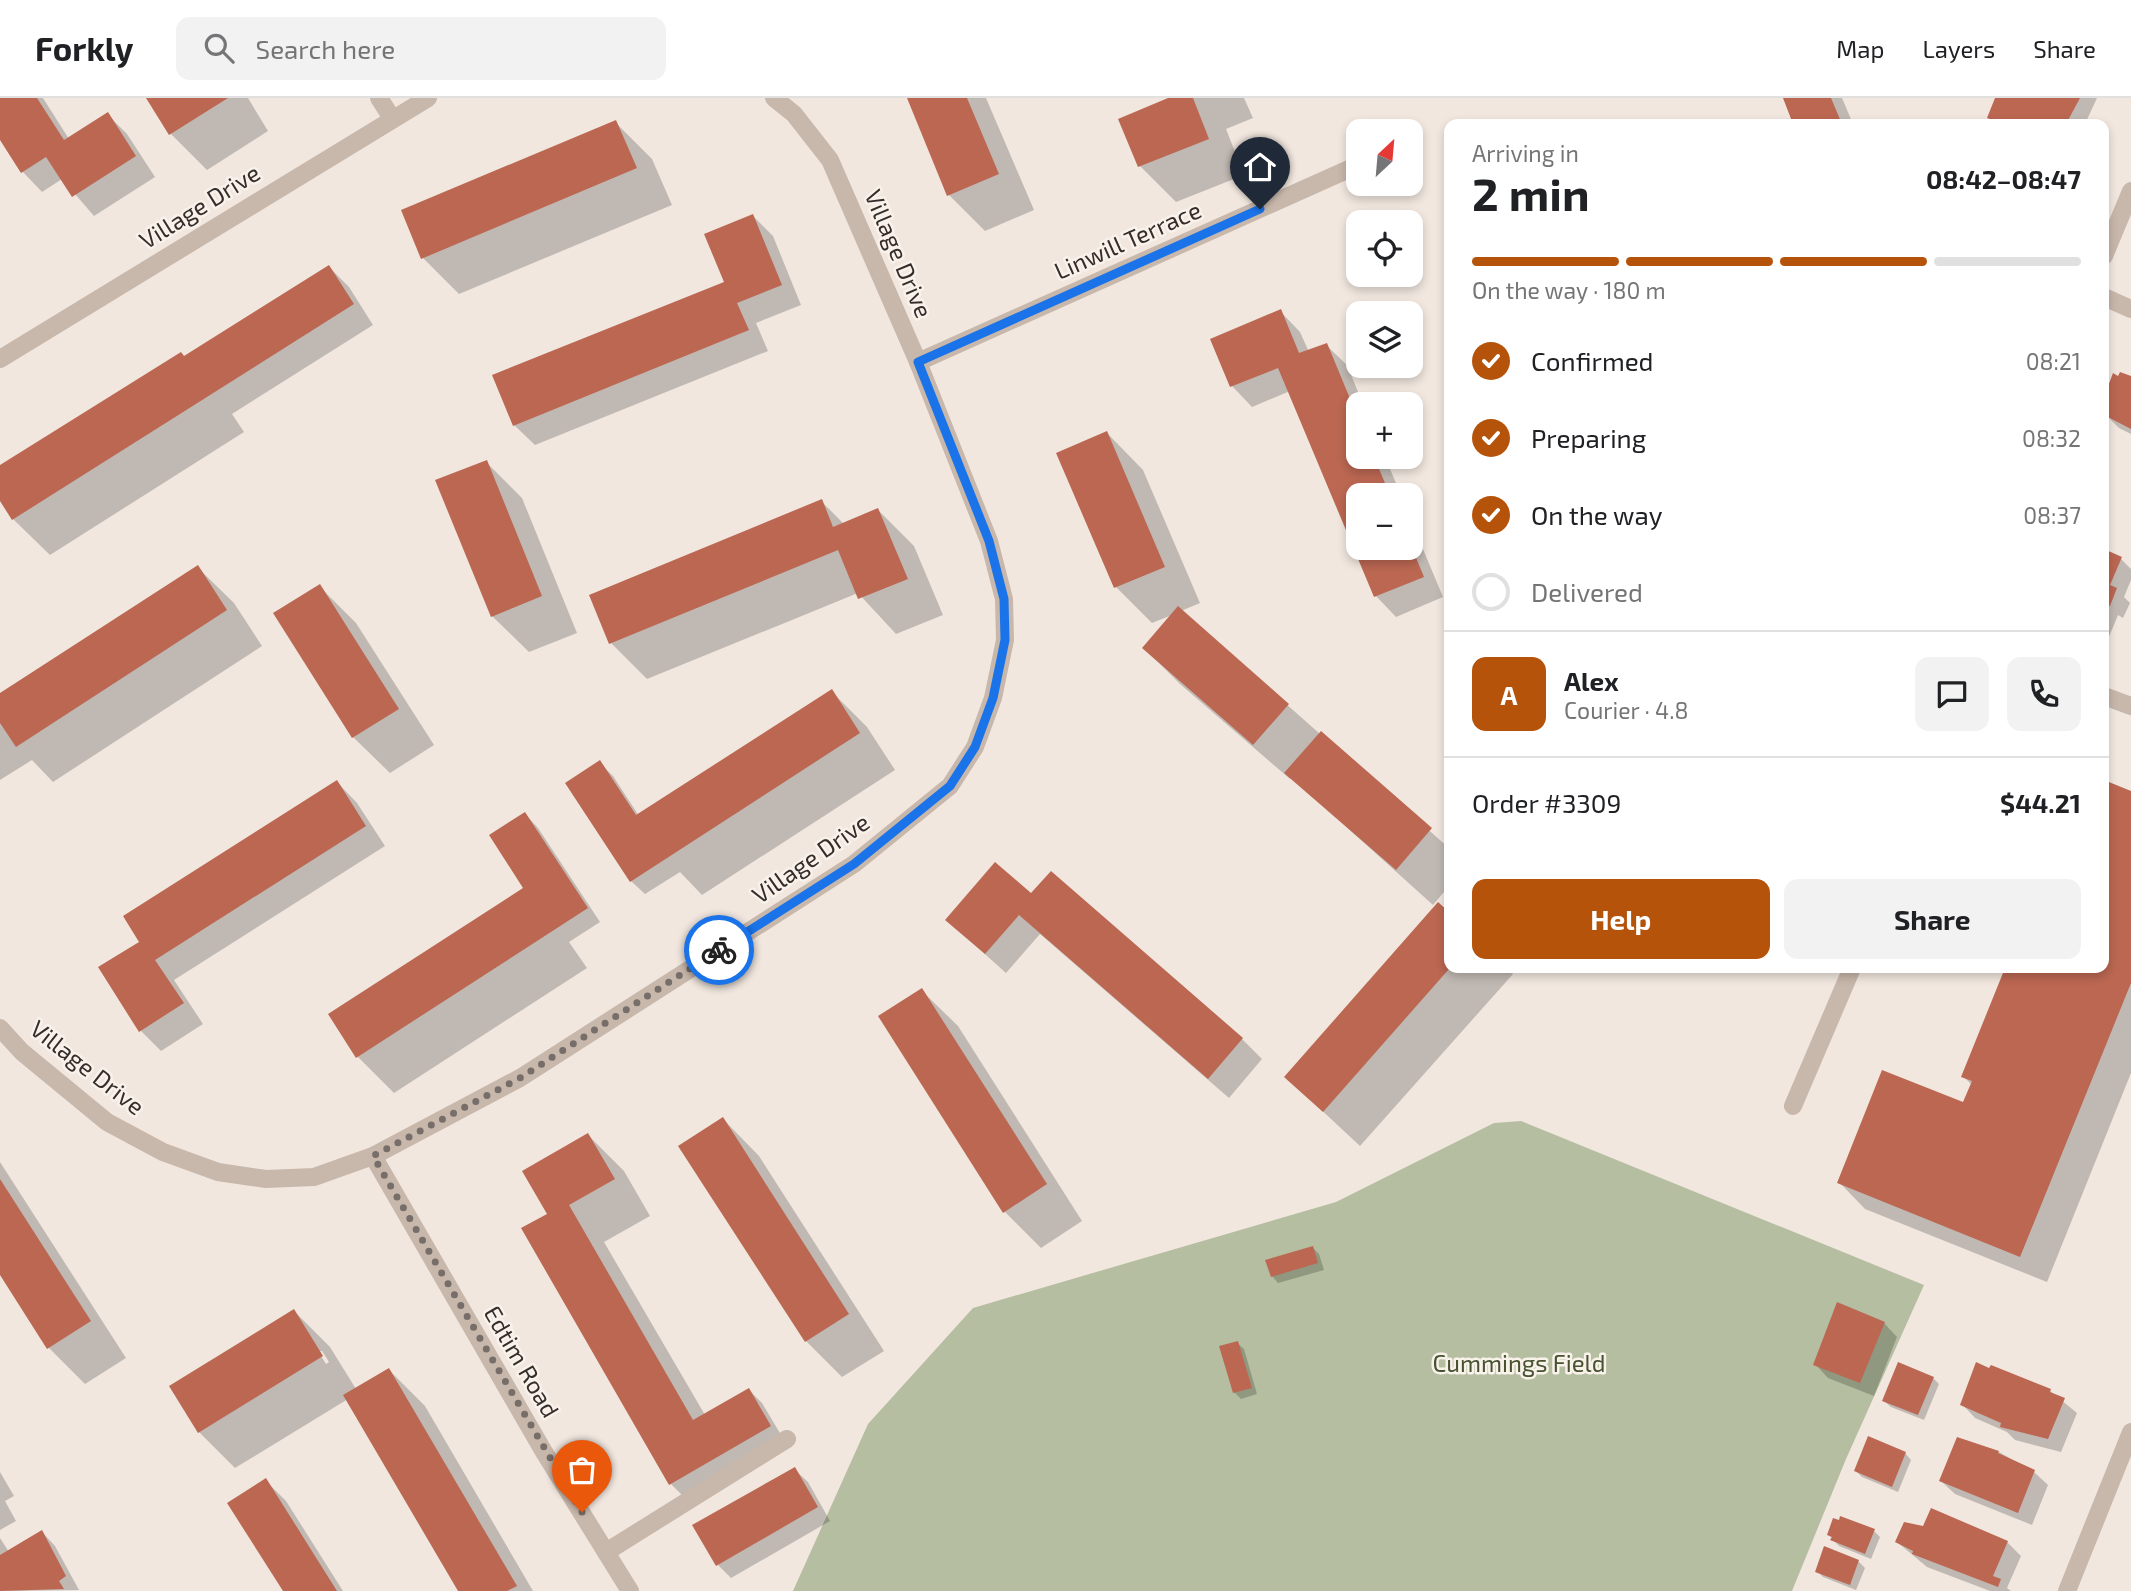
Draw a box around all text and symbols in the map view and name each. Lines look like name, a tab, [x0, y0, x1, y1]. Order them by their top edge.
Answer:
search box	[176, 17, 666, 80]
text: Forkly	[35, 28, 134, 68]
icon: search	[200, 29, 238, 67]
text: Search here	[256, 33, 395, 64]
text: Map	[1836, 34, 1884, 63]
text: Layers	[1922, 34, 1995, 63]
text: Share	[2033, 34, 2096, 63]
north arrow	[1346, 119, 1423, 196]
map controls	[1346, 119, 1423, 560]
pin	[1230, 137, 1290, 209]
text: Arriving in	[1472, 139, 1579, 167]
icon: home	[1241, 148, 1279, 186]
street label: Village Drive	[134, 157, 265, 254]
text: 08:42–08:47	[1926, 163, 2081, 194]
text: 2 min	[1472, 165, 1590, 220]
street label: Village Drive	[859, 185, 939, 322]
street label: Linwill Terrace	[1050, 194, 1205, 285]
button: locate	[1346, 210, 1423, 287]
text: On the way · 180 m	[1472, 276, 1666, 304]
button: layers	[1346, 301, 1423, 378]
icon: check	[1472, 342, 1510, 380]
text: Confirmed	[1531, 345, 1654, 376]
text: 08:21	[2026, 347, 2081, 375]
button: +	[1346, 392, 1423, 469]
icon: check	[1472, 419, 1510, 457]
text: Preparing	[1531, 422, 1646, 453]
text: 08:32	[2022, 424, 2081, 452]
button: −	[1346, 483, 1423, 560]
icon: check	[1472, 496, 1510, 534]
text: On the way	[1531, 499, 1662, 530]
text: 08:37	[2023, 501, 2081, 529]
text: Delivered	[1531, 576, 1643, 607]
button: chat	[1915, 657, 1989, 731]
button: phone	[2007, 657, 2081, 731]
text: Alex	[1564, 665, 1619, 696]
text: A	[1501, 679, 1517, 710]
text: Courier · 4.8	[1564, 696, 1688, 724]
text: Order #3309	[1472, 787, 1621, 818]
text: $44.21	[2000, 787, 2081, 818]
street label: Village Drive	[746, 807, 874, 909]
button: Help	[1472, 879, 1770, 959]
button: Share	[1784, 879, 2081, 959]
courier	[684, 915, 754, 985]
icon: bike	[700, 931, 738, 969]
street label: Village Drive	[25, 1013, 151, 1120]
street label: Edtim Road	[479, 1300, 566, 1422]
park label: Cummings Field	[1433, 1348, 1605, 1377]
pin	[552, 1440, 612, 1512]
icon: bag	[563, 1451, 601, 1489]

